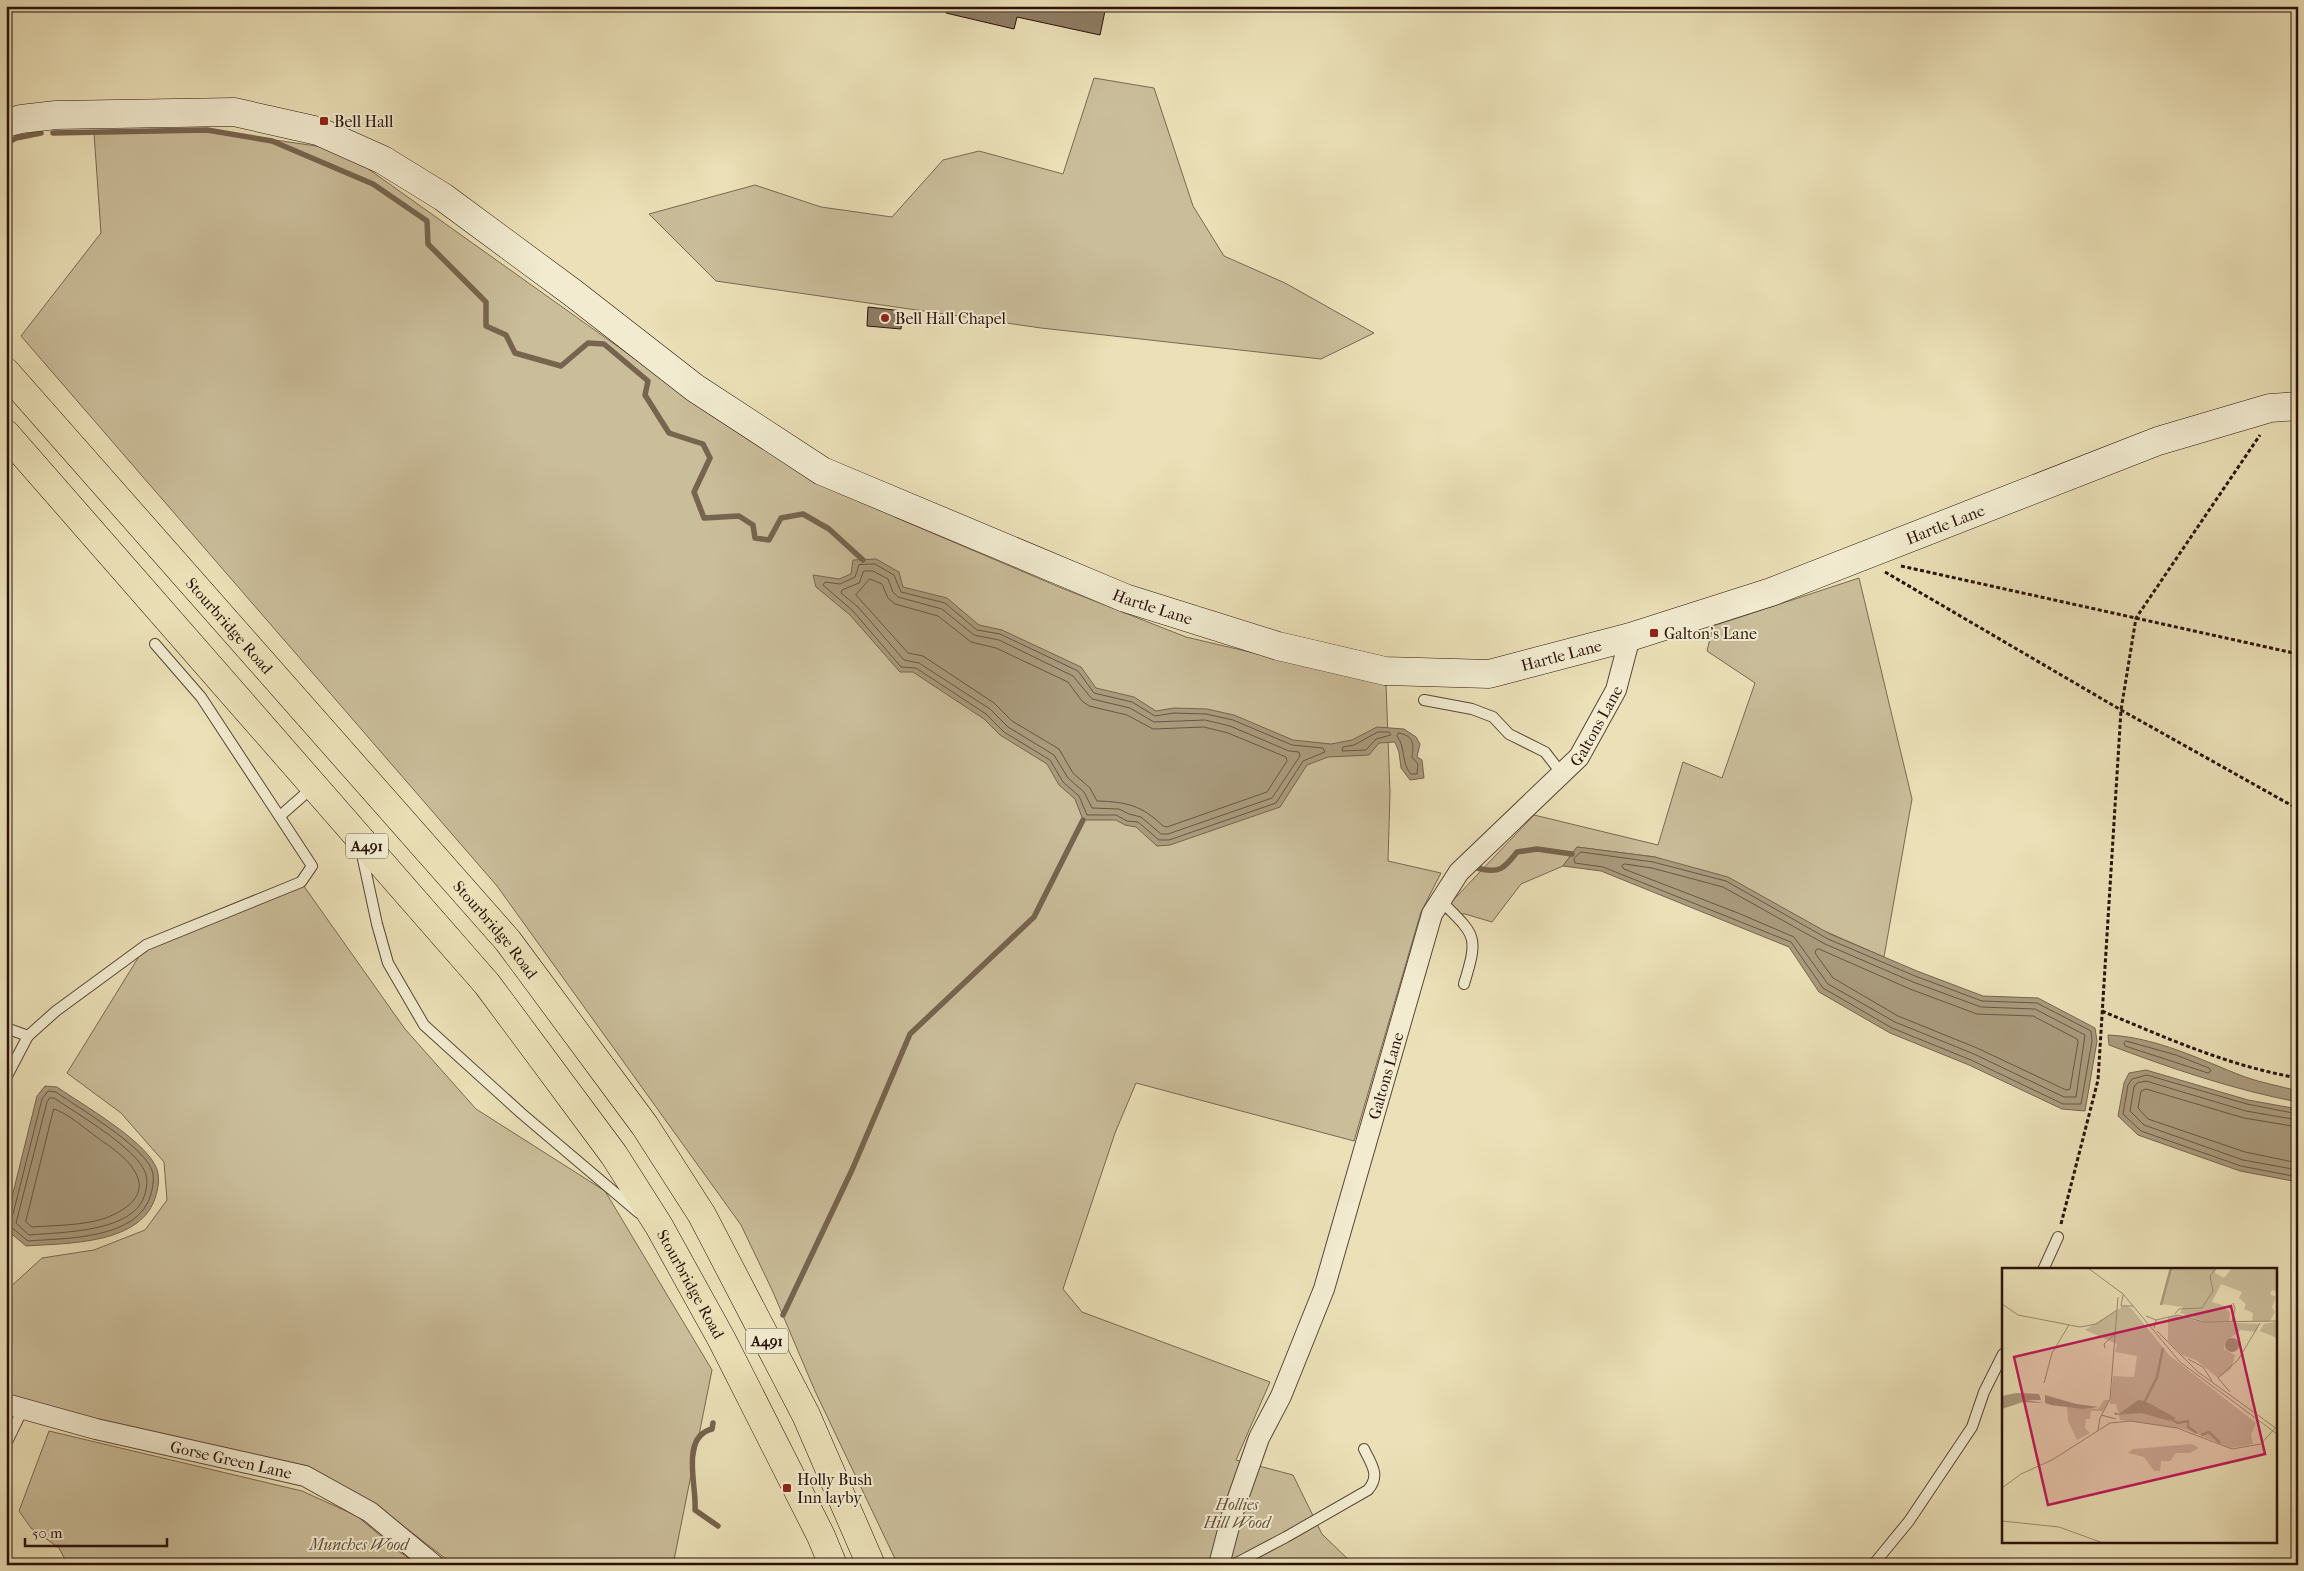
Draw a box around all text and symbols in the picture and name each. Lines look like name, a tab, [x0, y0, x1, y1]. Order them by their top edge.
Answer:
place label: Bell Hall	[334, 112, 394, 131]
marker: Bell Hall	[318, 115, 330, 127]
place label: Bell Hall Chapel	[895, 309, 1007, 328]
marker: Bell Hall Chapel	[879, 312, 891, 324]
street label: Hartle Lane	[1903, 501, 1987, 548]
street label: Stourbridge Road	[182, 574, 277, 678]
street label: Hartle Lane	[1110, 585, 1195, 629]
place label: Galton's Lane	[1664, 624, 1757, 643]
marker: Galton's Lane	[1648, 627, 1660, 639]
street label: Hartle Lane	[1519, 636, 1604, 675]
street label: Galtons Lane	[1566, 682, 1627, 771]
road number: A491	[346, 834, 388, 858]
street label: Stourbridge Road	[449, 877, 542, 983]
street label: Galtons Lane	[1364, 1030, 1407, 1122]
street label: Stourbridge Road	[653, 1226, 729, 1342]
inset map	[2002, 1268, 2276, 1544]
road number: A491	[746, 1328, 788, 1354]
street label: Gorse Green Lane	[168, 1437, 294, 1483]
place label: Holly Bush Inn layby	[797, 1470, 872, 1507]
marker: Holly Bush Inn layby	[781, 1482, 793, 1494]
park label: Hollies Hill Wood	[1203, 1495, 1272, 1532]
scale bar	[25, 1516, 168, 1548]
text: 50 m	[32, 1524, 63, 1542]
park label: Munches Wood	[309, 1535, 410, 1554]

